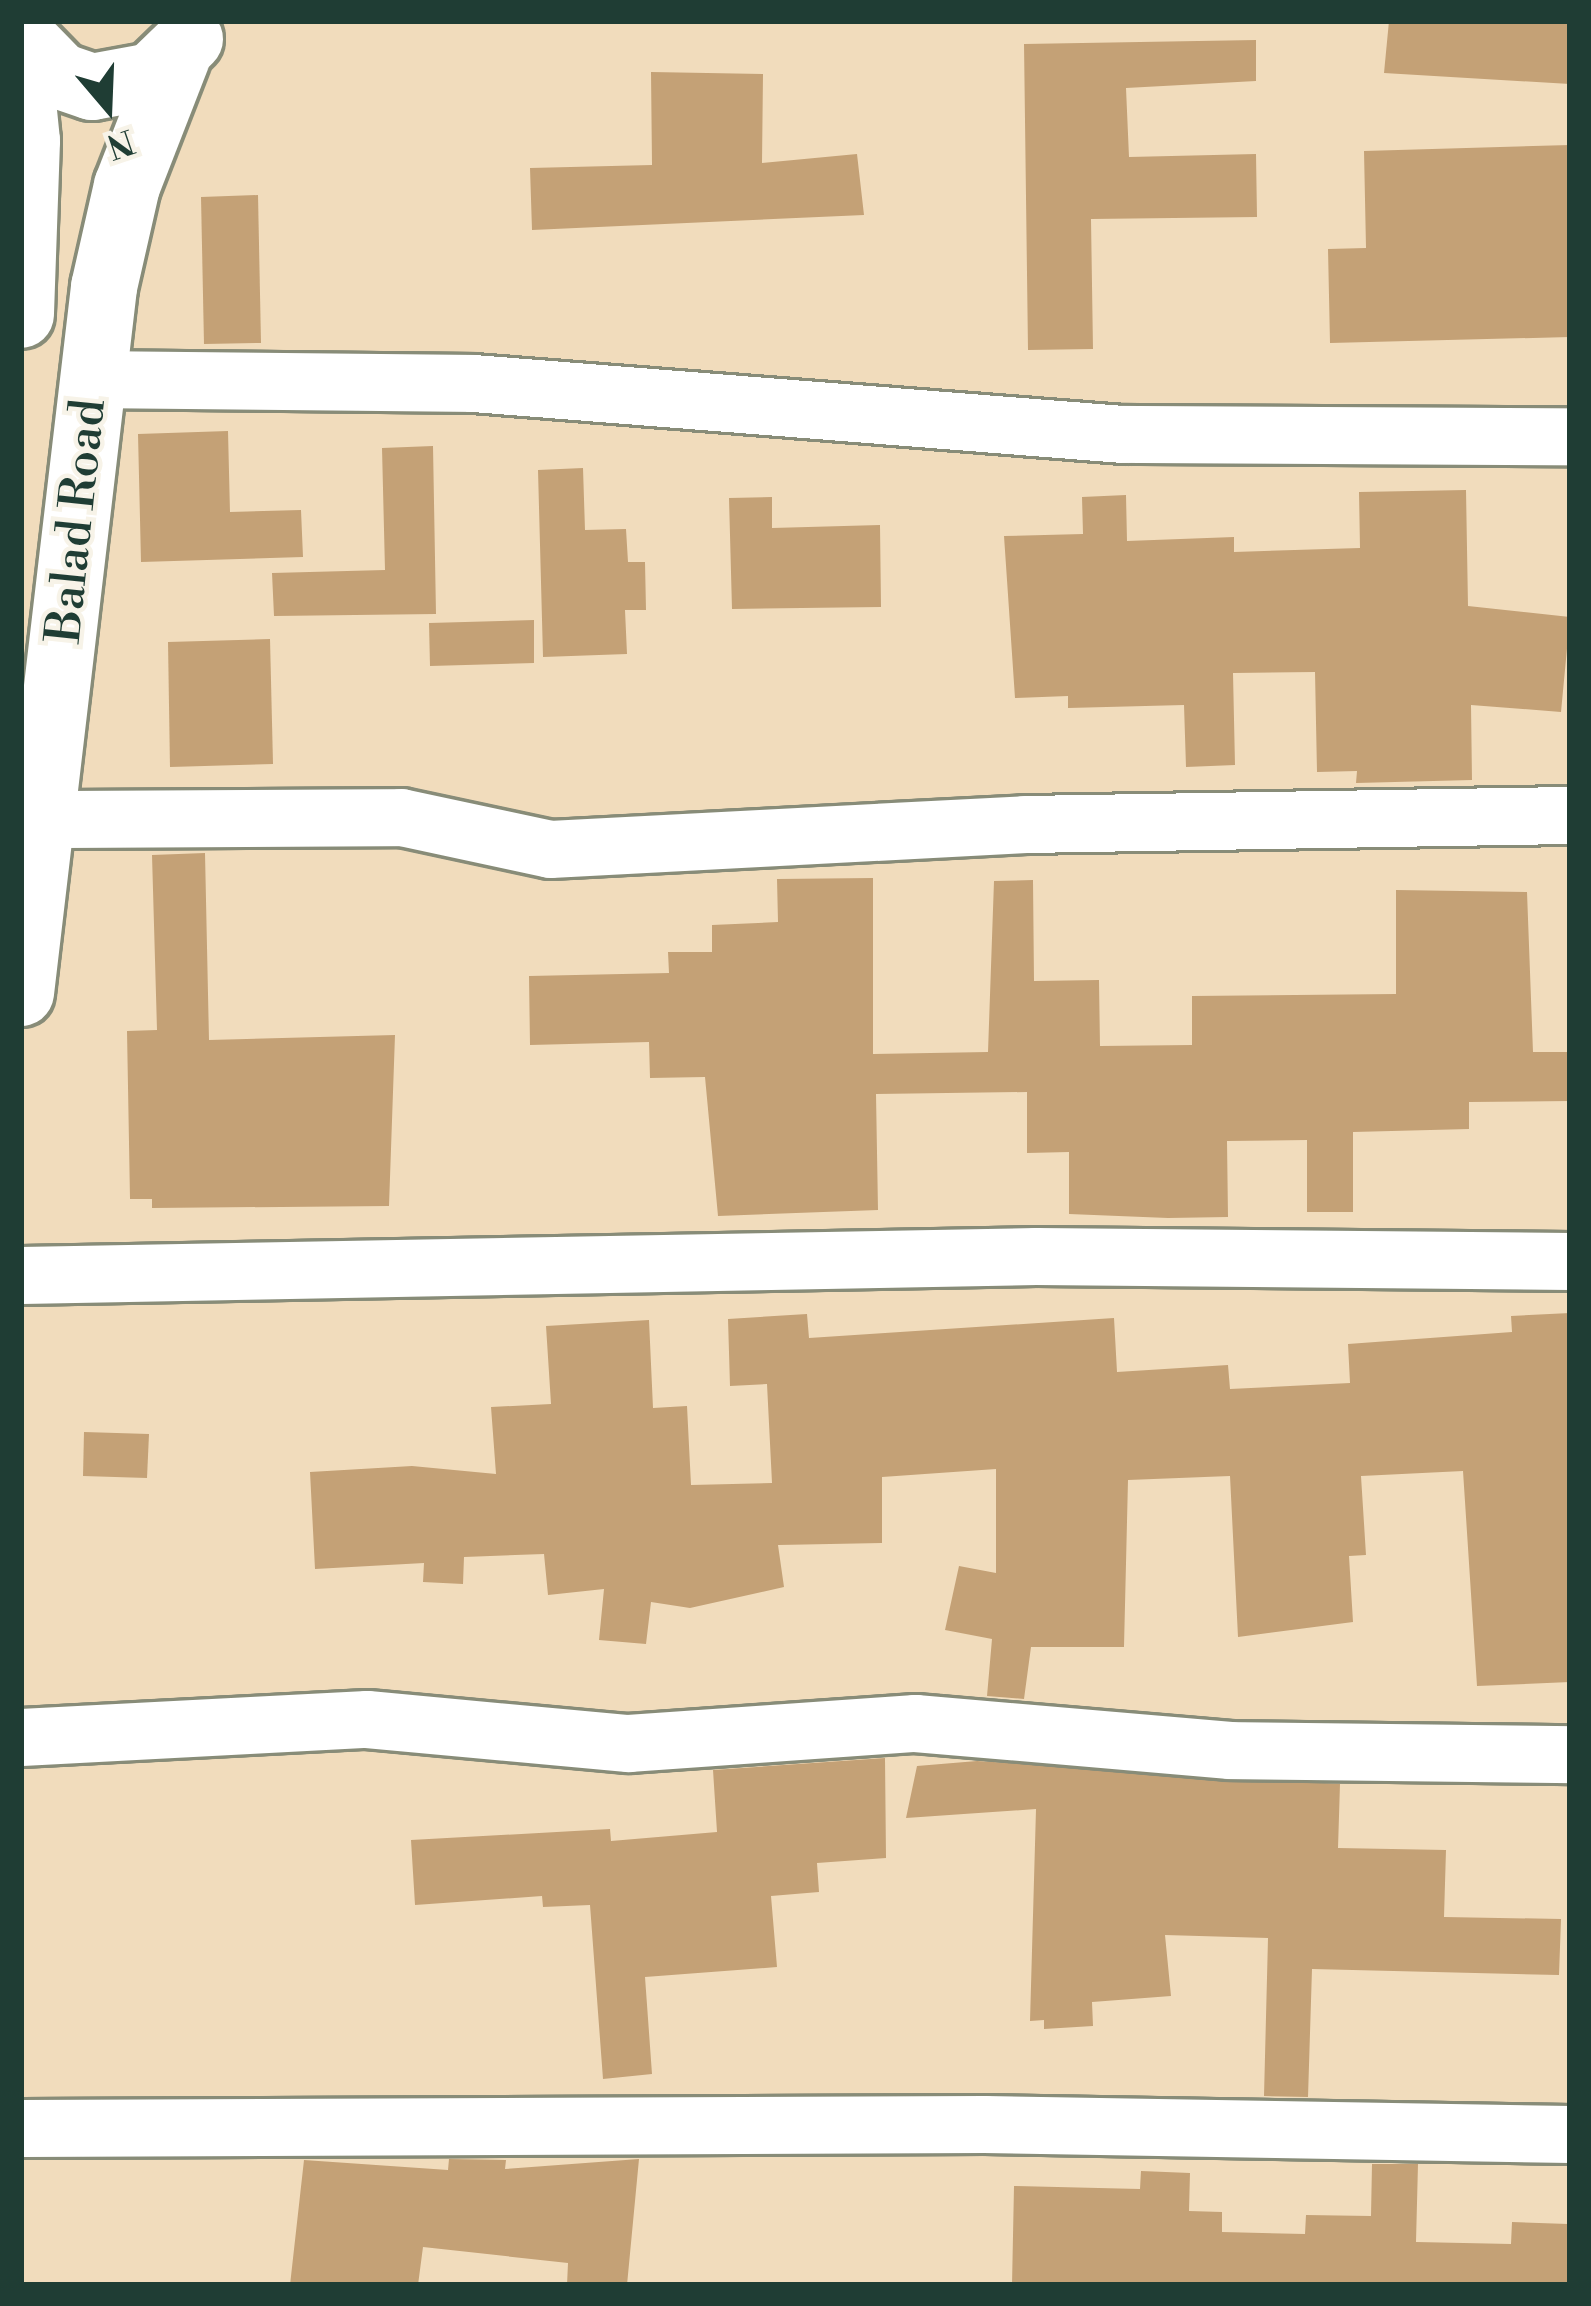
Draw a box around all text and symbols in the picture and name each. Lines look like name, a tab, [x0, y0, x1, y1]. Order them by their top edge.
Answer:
north arrow	[48, 48, 168, 168]
text: N	[101, 119, 139, 166]
street label: Balad Road	[37, 396, 119, 646]

